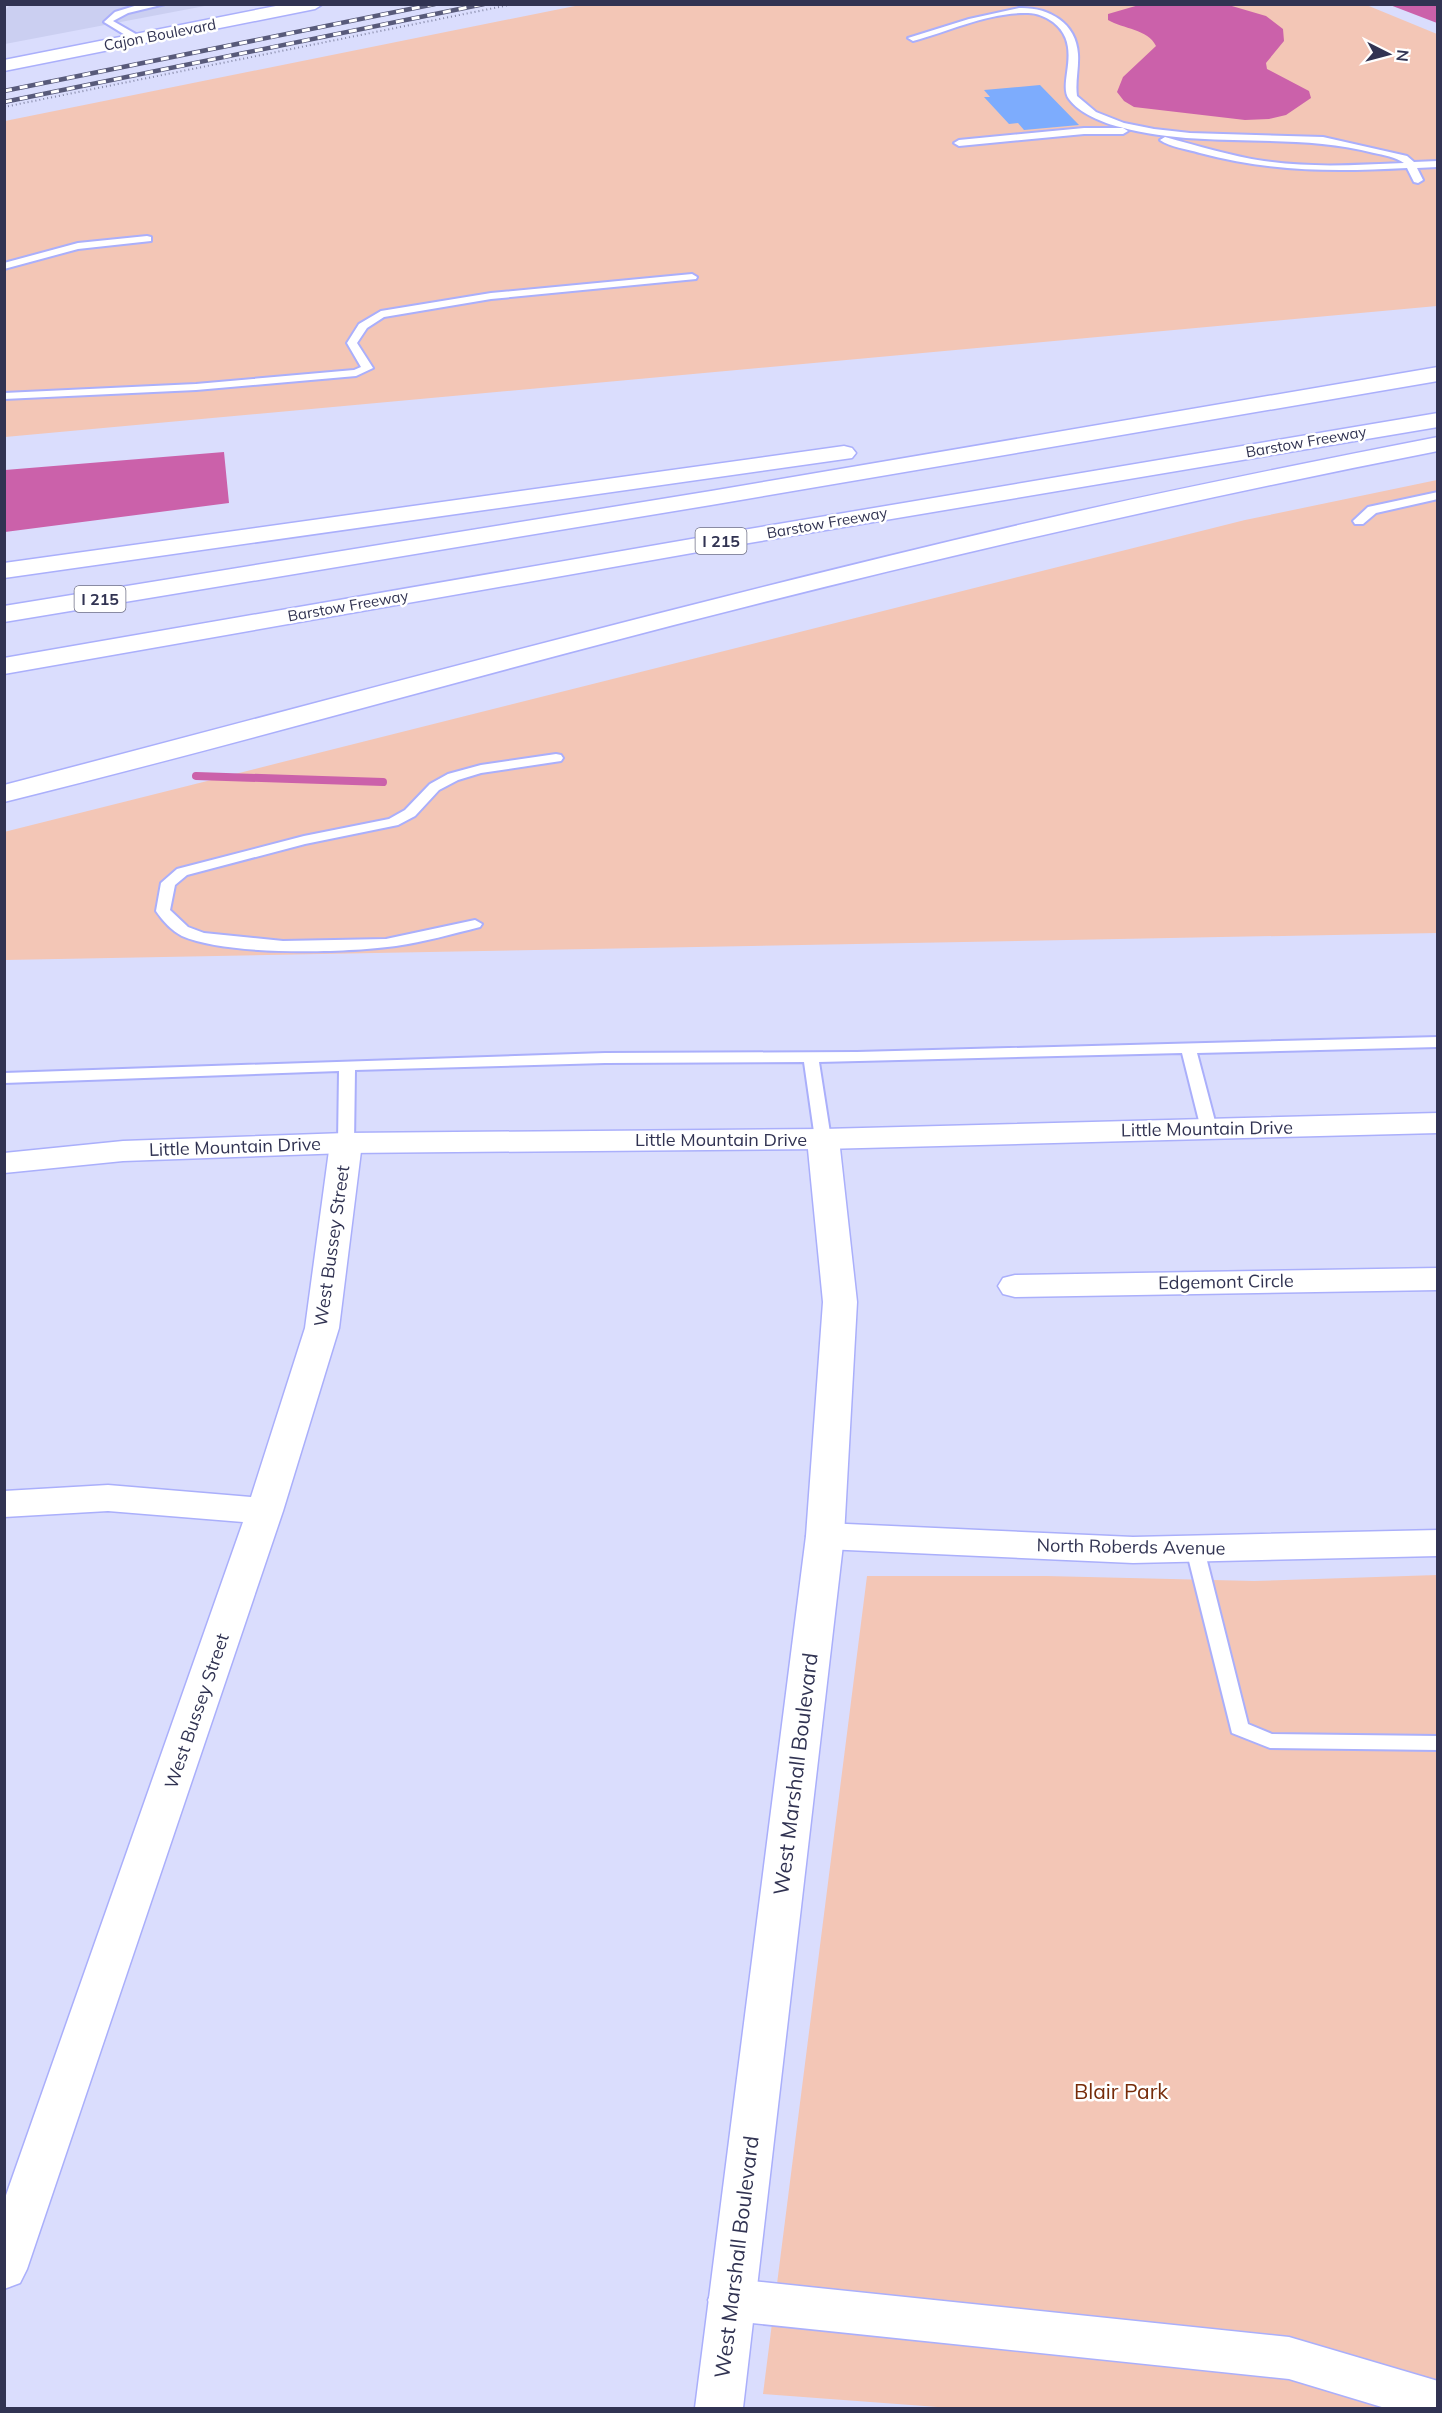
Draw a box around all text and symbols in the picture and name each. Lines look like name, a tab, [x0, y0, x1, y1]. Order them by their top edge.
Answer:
street label: Cajon Boulevard	[102, 14, 218, 55]
north arrow	[1358, 24, 1418, 84]
text: N	[1392, 49, 1413, 63]
street label: Barstow Freeway	[1244, 422, 1368, 461]
street label: Barstow Freeway	[765, 503, 889, 542]
road number: I 215	[696, 528, 746, 554]
road number: I 215	[74, 586, 126, 612]
street label: Barstow Freeway	[286, 586, 410, 625]
street label: Little Mountain Drive	[1121, 1116, 1293, 1141]
street label: Little Mountain Drive	[635, 1128, 807, 1151]
street label: Little Mountain Drive	[149, 1132, 321, 1161]
street label: West Bussey Street	[309, 1164, 354, 1328]
street label: Edgemont Circle	[1158, 1269, 1294, 1294]
street label: North Roberds Avenue	[1036, 1533, 1226, 1560]
street label: West Bussey Street	[159, 1630, 234, 1792]
street label: West Marshall Boulevard	[767, 1651, 823, 1897]
park label: Blair Park	[1074, 2078, 1168, 2104]
street label: West Marshall Boulevard	[708, 2134, 764, 2380]

